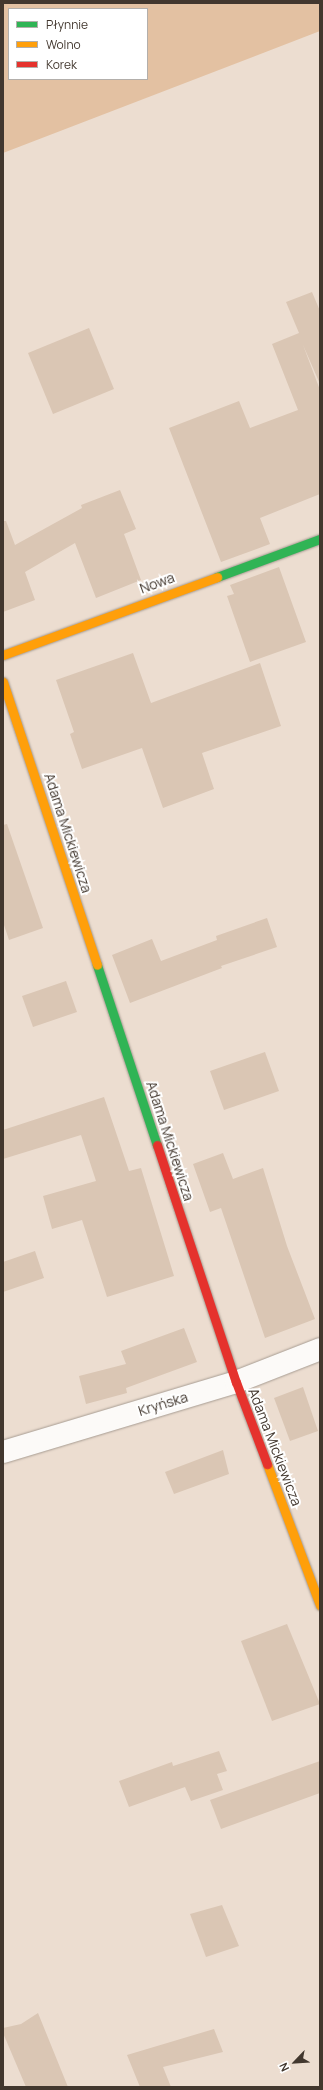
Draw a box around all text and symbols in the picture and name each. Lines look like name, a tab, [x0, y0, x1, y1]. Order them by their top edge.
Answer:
legend	[8, 8, 148, 80]
text: Płynnie	[46, 16, 88, 33]
text: Wolno	[46, 36, 81, 53]
text: Korek	[46, 56, 77, 73]
street label: Nowa	[137, 569, 177, 597]
street label: Adama Mickiewicza	[41, 771, 95, 895]
street label: Adama Mickiewicza	[143, 1079, 197, 1203]
street label: Adama Mickiewicza	[245, 1386, 305, 1508]
street label: Kryńska	[136, 1389, 190, 1419]
north arrow	[275, 2042, 315, 2082]
text: N	[275, 2061, 292, 2074]

